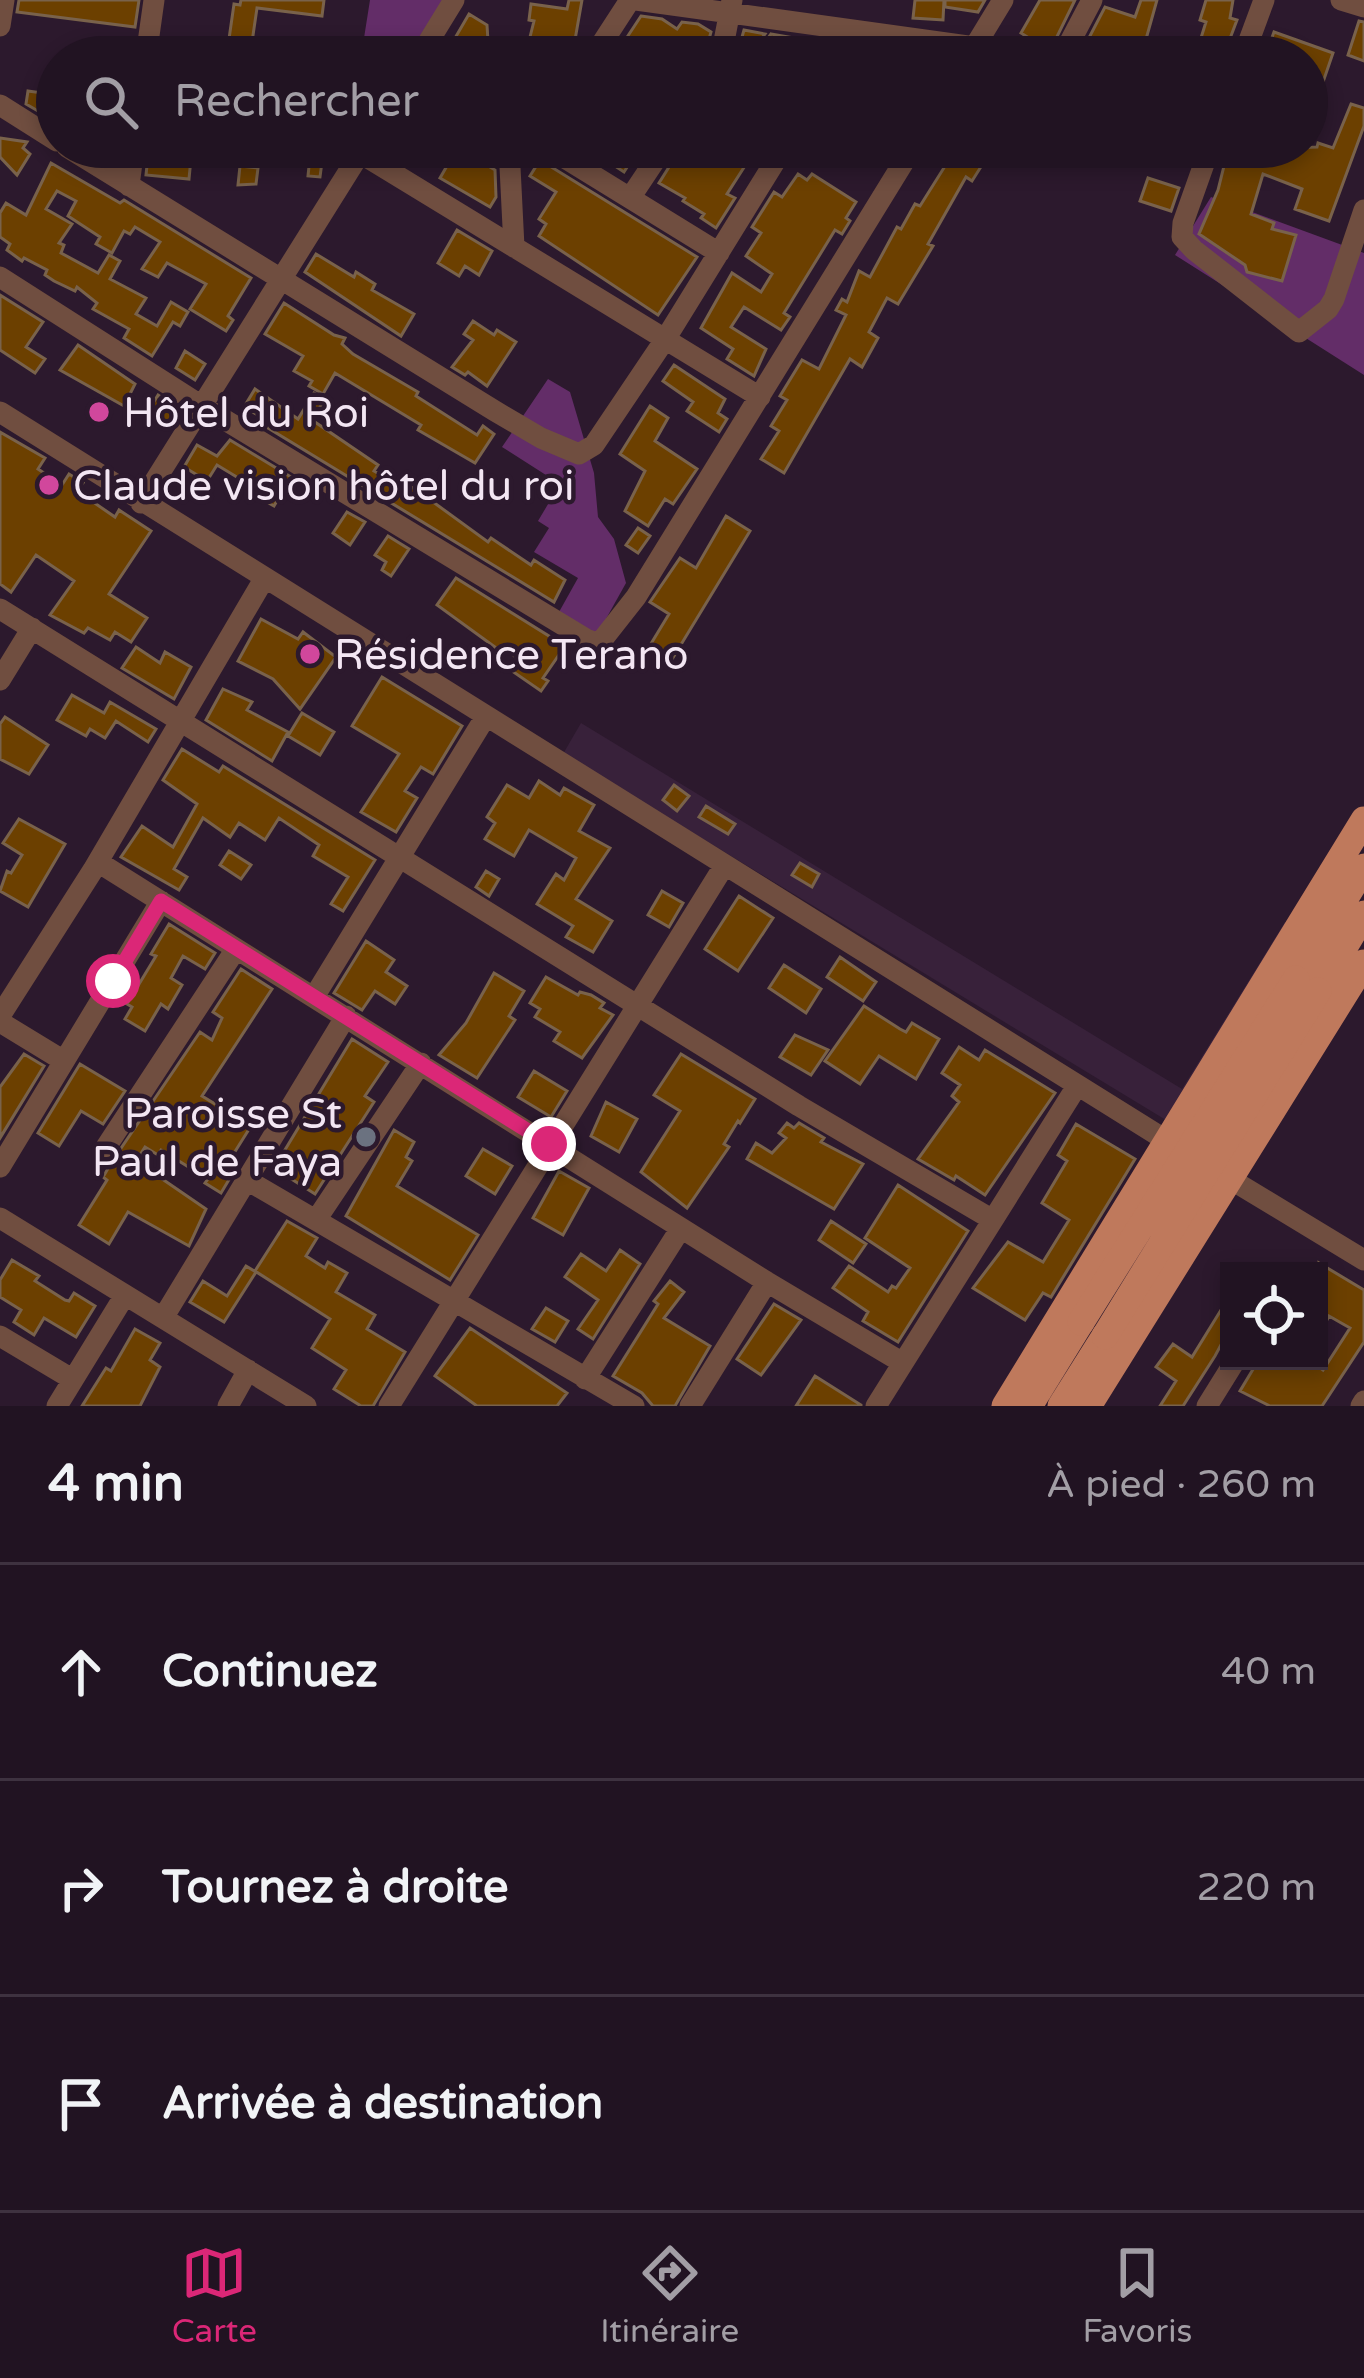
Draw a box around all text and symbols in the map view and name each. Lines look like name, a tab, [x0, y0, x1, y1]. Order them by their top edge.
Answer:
search box	[36, 36, 1328, 168]
icon: search	[78, 69, 144, 135]
text: Rechercher	[174, 75, 419, 129]
place label: Hôtel du Roi	[123, 388, 369, 439]
marker: Hôtel du Roi	[86, 399, 112, 425]
place label: Claude vision hôtel du roi	[73, 461, 575, 512]
marker: Claude vision hôtel du roi	[36, 472, 62, 498]
place label: Résidence Terano	[334, 630, 689, 681]
marker: Résidence Terano	[297, 641, 323, 667]
route start	[86, 954, 140, 1008]
place label: Paroisse St Paul de Faya	[92, 1089, 342, 1188]
route end	[522, 1117, 576, 1171]
marker: Paroisse St Paul de Faya	[353, 1124, 379, 1150]
map controls	[1220, 1262, 1328, 1370]
button: locate	[1220, 1262, 1328, 1370]
text: 4 min	[48, 1453, 184, 1515]
text: À pied · 260 m	[1046, 1461, 1316, 1508]
icon: ahead	[48, 1639, 114, 1705]
text: Continuez	[162, 1645, 378, 1699]
text: 40 m	[1221, 1648, 1316, 1695]
icon: right	[48, 1855, 114, 1921]
text: Tournez à droite	[162, 1861, 508, 1915]
text: 220 m	[1197, 1864, 1316, 1911]
icon: arrive	[48, 2071, 114, 2137]
text: Arrivée à destination	[162, 2077, 603, 2131]
tab: Carte	[172, 2240, 257, 2351]
tab: Itinéraire	[600, 2240, 739, 2351]
tab: Favoris	[1082, 2240, 1192, 2351]

